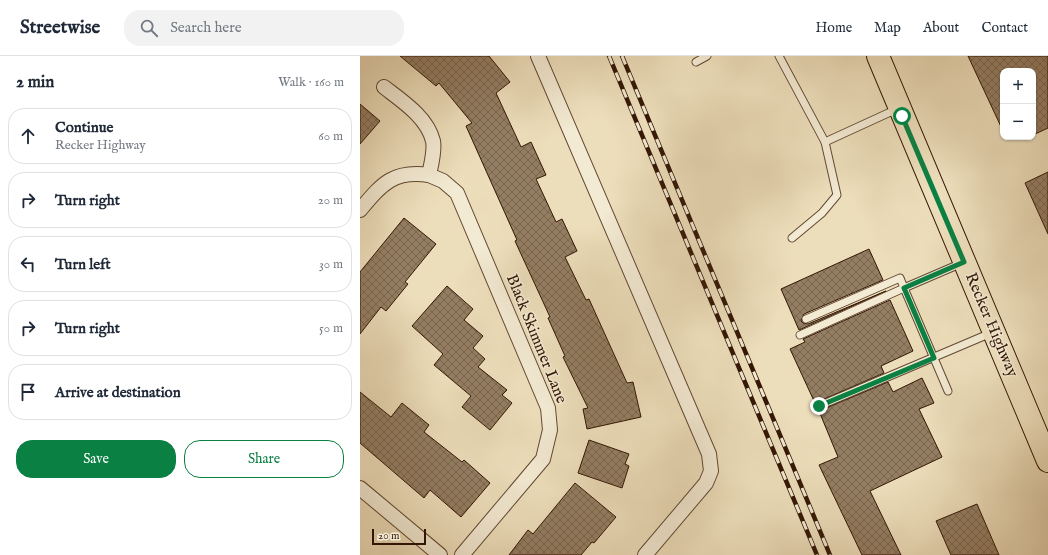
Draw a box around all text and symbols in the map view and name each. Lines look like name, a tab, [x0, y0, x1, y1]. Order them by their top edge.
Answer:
search box	[124, 10, 404, 46]
text: Streetwise	[20, 16, 100, 40]
icon: search	[138, 17, 160, 39]
text: Search here	[170, 18, 242, 37]
text: Home	[816, 19, 852, 37]
text: Map	[874, 19, 901, 37]
text: About	[923, 19, 959, 37]
text: Contact	[981, 19, 1028, 37]
map controls	[1000, 68, 1036, 140]
button: +	[1000, 68, 1036, 104]
text: 2 min	[16, 72, 54, 93]
text: Walk · 160 m	[278, 74, 344, 91]
button: −	[1000, 104, 1036, 140]
route start	[893, 107, 911, 125]
text: Continue	[55, 118, 113, 137]
icon: ahead	[17, 125, 39, 147]
text: 60 m	[318, 128, 343, 145]
text: Recker Highway	[55, 137, 146, 154]
icon: right	[17, 189, 39, 211]
text: Turn right	[55, 191, 120, 210]
text: 20 m	[318, 192, 343, 209]
icon: left	[17, 253, 39, 275]
text: Turn left	[55, 255, 111, 274]
text: 30 m	[319, 256, 343, 273]
street label: Recker Highway	[960, 270, 1022, 380]
street label: Black Skimmer Lane	[501, 272, 571, 406]
icon: right	[17, 317, 39, 339]
text: Turn right	[55, 319, 120, 338]
text: 50 m	[319, 320, 343, 337]
icon: arrive	[17, 381, 39, 403]
text: Arrive at destination	[55, 383, 181, 402]
route end	[810, 397, 828, 415]
button: Save	[16, 440, 176, 478]
button: Share	[184, 440, 344, 478]
scale bar	[372, 527, 426, 546]
text: 20 m	[378, 529, 399, 543]

